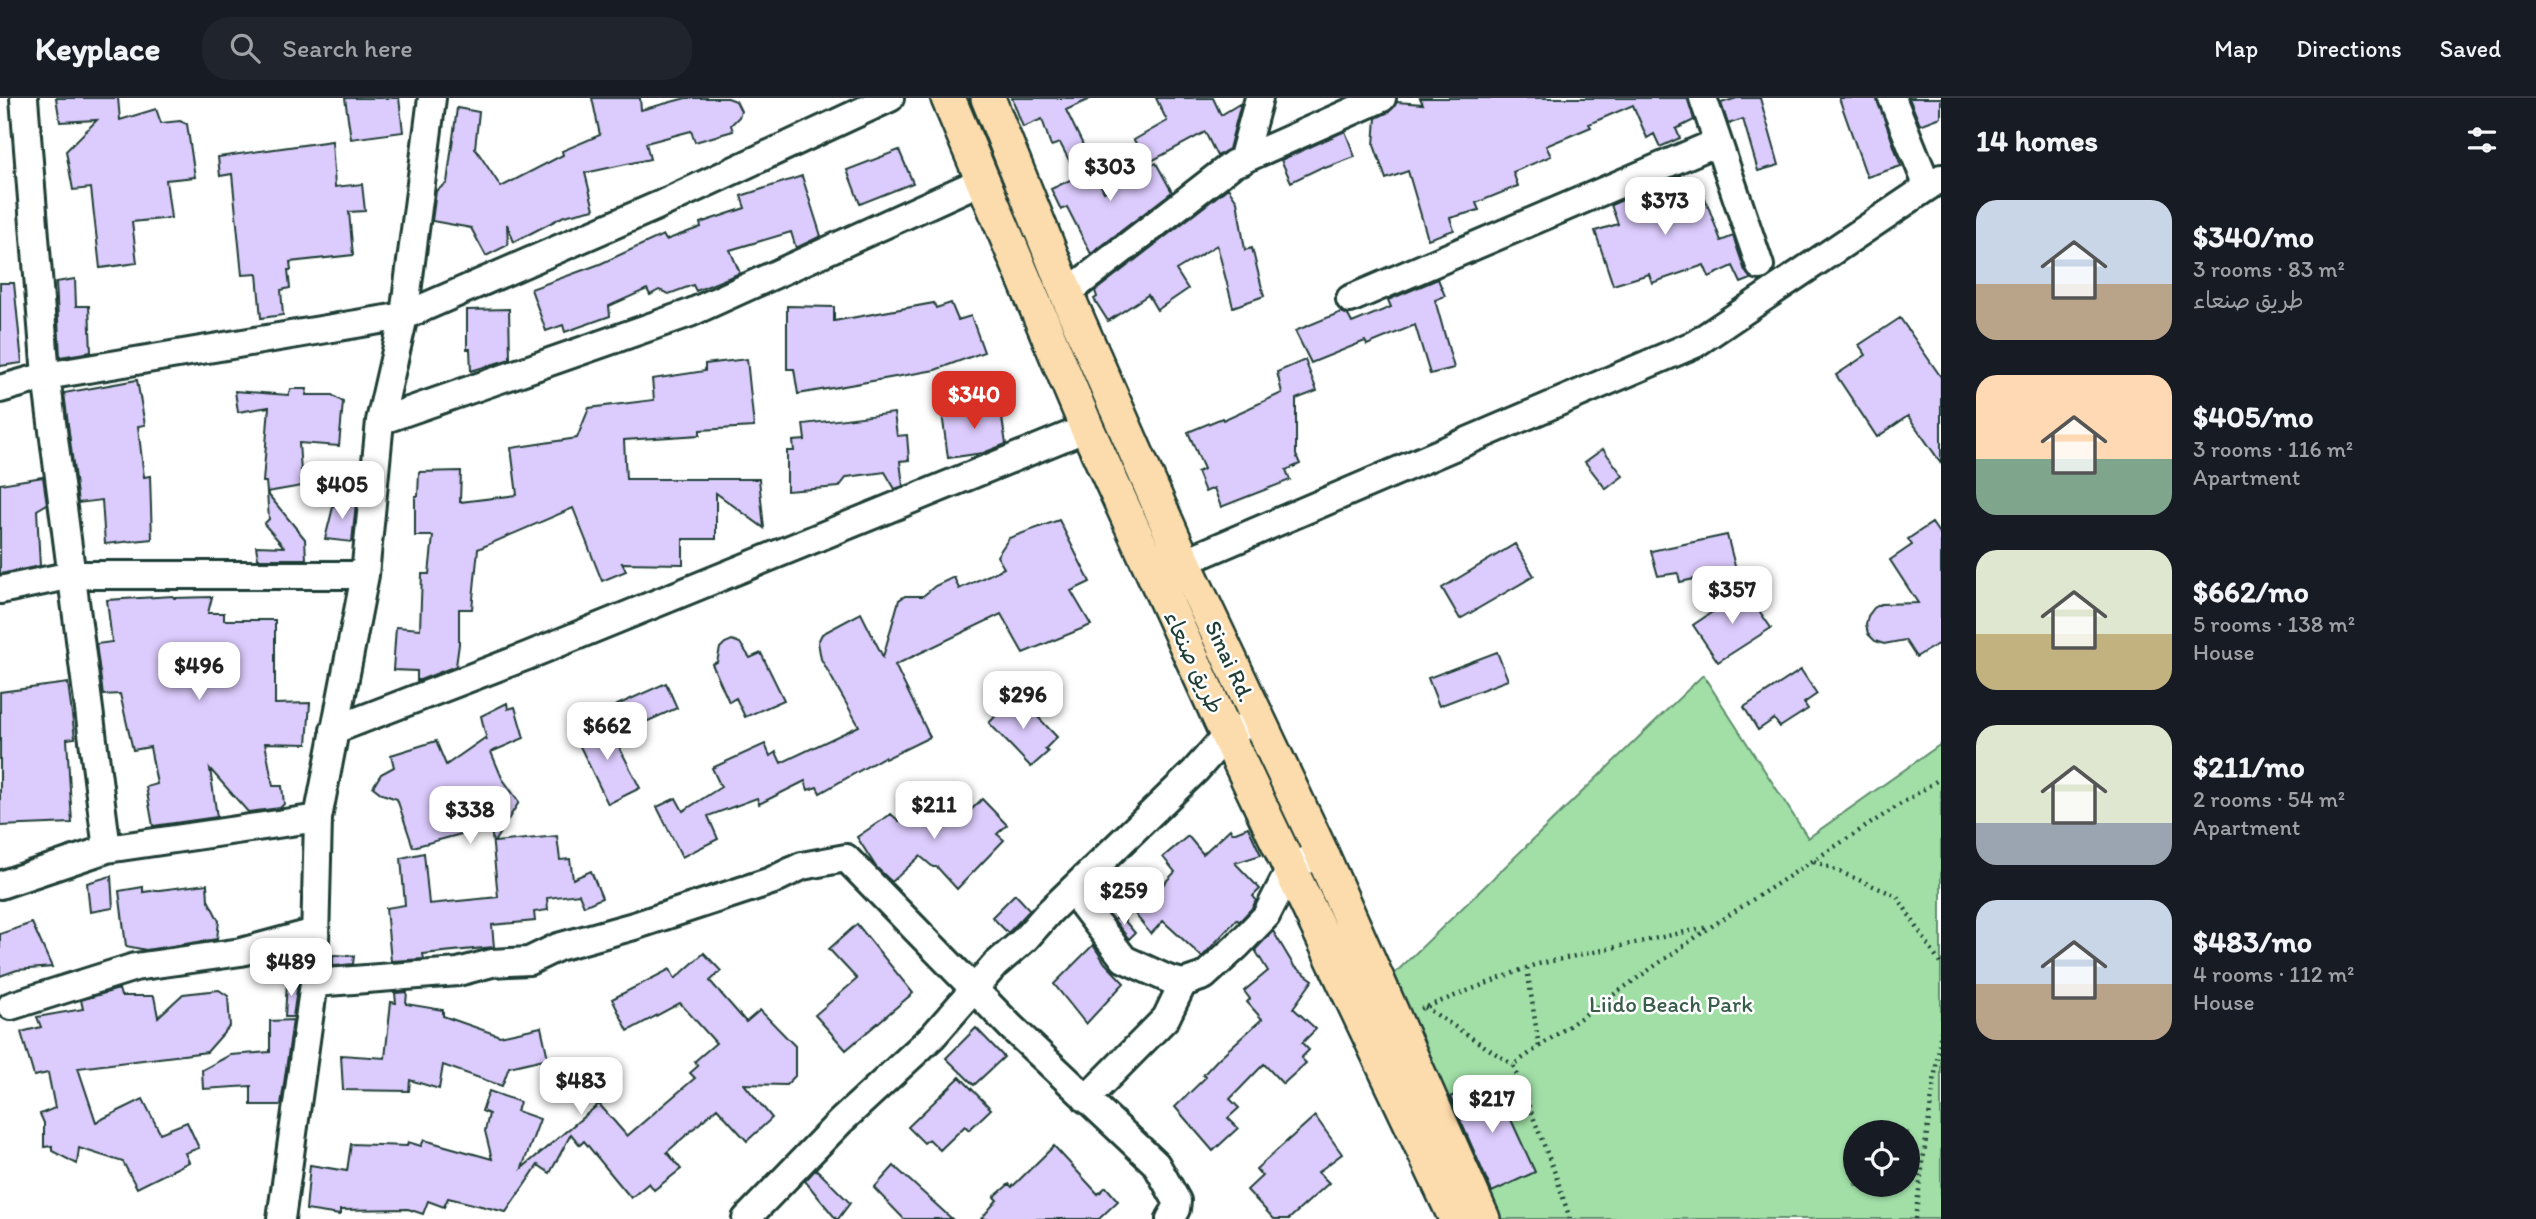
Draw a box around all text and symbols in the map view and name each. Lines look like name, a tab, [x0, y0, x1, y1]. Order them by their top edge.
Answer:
search box	[202, 17, 692, 80]
text: Keyplace	[35, 29, 160, 68]
icon: search	[226, 29, 264, 67]
text: Search here	[282, 32, 413, 64]
text: Map	[2214, 34, 2258, 63]
text: Directions	[2296, 34, 2402, 63]
text: Saved	[2440, 34, 2501, 63]
icon: filters	[2463, 121, 2501, 159]
text: 14 homes	[1976, 122, 2098, 159]
pin: $303	[1069, 144, 1151, 203]
text: $303	[1085, 152, 1135, 180]
pin: $373	[1624, 178, 1706, 237]
text: $373	[1641, 186, 1689, 214]
text: $340/mo	[2193, 218, 2314, 255]
icon: home	[2032, 228, 2116, 312]
text: 3 rooms · 83 m²	[2193, 255, 2345, 283]
text: طريق صنعاء	[2193, 286, 2304, 314]
pin: $340	[933, 372, 1015, 431]
text: $340	[948, 380, 1000, 408]
text: $405/mo	[2193, 398, 2314, 435]
icon: home	[2032, 403, 2116, 487]
text: 3 rooms · 116 m²	[2193, 435, 2353, 463]
pin: $405	[301, 462, 383, 521]
text: Apartment	[2193, 463, 2300, 491]
text: $405	[316, 470, 368, 498]
pin: $357	[1691, 566, 1773, 626]
text: $662/mo	[2193, 573, 2309, 610]
text: $357	[1708, 575, 1756, 603]
icon: home	[2032, 578, 2116, 662]
street label: طريق صنعاء	[1158, 606, 1230, 718]
text: 5 rooms · 138 m²	[2193, 610, 2355, 638]
street label: Sinai Rd.	[1199, 616, 1261, 706]
text: House	[2193, 638, 2255, 666]
pin: $496	[158, 642, 240, 702]
text: $496	[174, 651, 224, 679]
pin: $296	[982, 672, 1064, 731]
text: $296	[999, 680, 1047, 708]
pin: $662	[566, 702, 648, 762]
text: $662	[583, 711, 631, 739]
text: $211/mo	[2193, 748, 2305, 785]
icon: home	[2032, 753, 2116, 837]
pin: $211	[893, 782, 975, 841]
text: 2 rooms · 54 m²	[2193, 785, 2345, 813]
pin: $338	[429, 786, 511, 846]
text: $211	[911, 790, 957, 818]
text: $338	[445, 795, 495, 823]
text: Apartment	[2193, 813, 2300, 841]
pin: $259	[1083, 868, 1165, 927]
text: $259	[1100, 876, 1148, 904]
text: $483/mo	[2193, 923, 2312, 960]
icon: home	[2032, 928, 2116, 1012]
pin: $489	[250, 939, 332, 998]
text: $489	[266, 947, 316, 975]
text: 4 rooms · 112 m²	[2193, 960, 2354, 988]
text: House	[2193, 988, 2255, 1016]
park label: Liido Beach Park	[1589, 990, 1753, 1018]
pin: $483	[540, 1058, 622, 1117]
text: $483	[556, 1066, 606, 1094]
pin: $217	[1451, 1076, 1533, 1135]
text: $217	[1469, 1084, 1515, 1112]
map controls	[1843, 1120, 1920, 1197]
button: locate	[1843, 1120, 1920, 1197]

